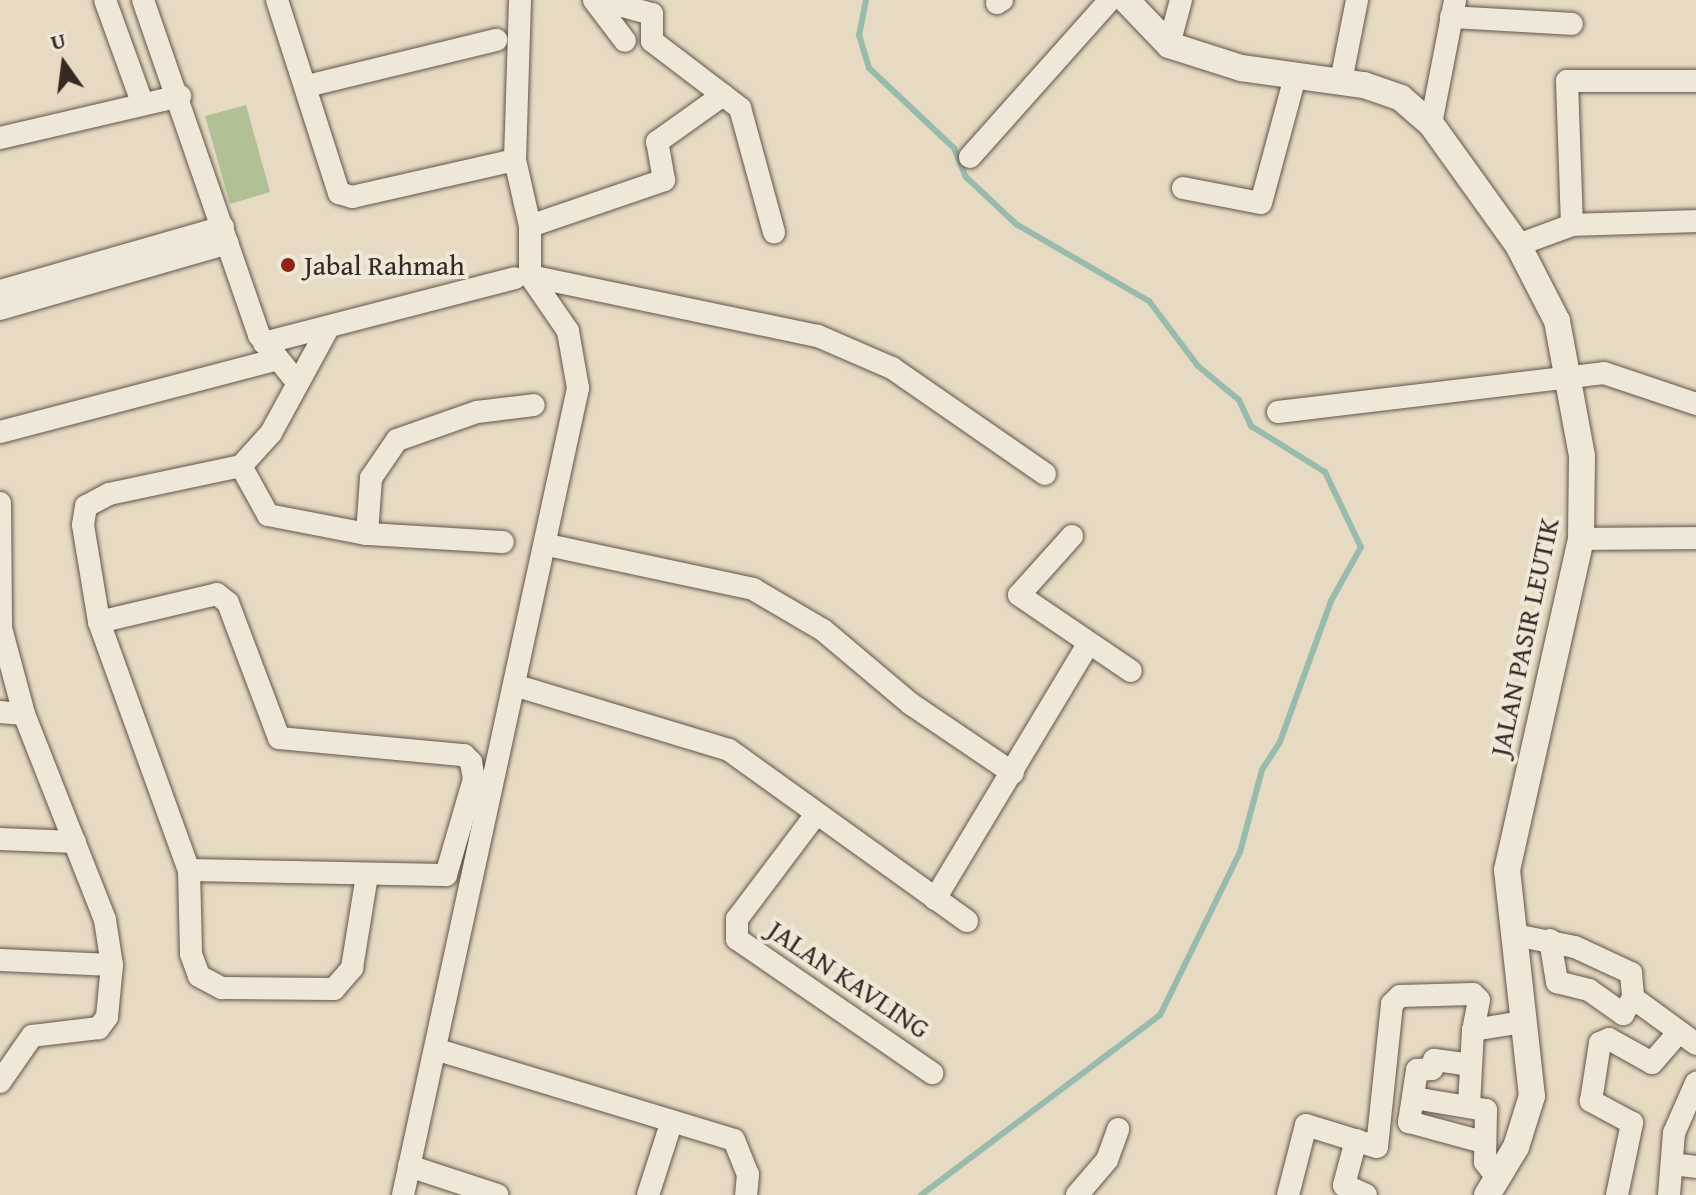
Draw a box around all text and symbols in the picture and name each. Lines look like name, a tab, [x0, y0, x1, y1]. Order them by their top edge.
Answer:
text: U	[47, 23, 69, 58]
north arrow	[24, 24, 104, 104]
place label: Jabal Rahmah	[304, 248, 465, 282]
marker: Jabal Rahmah	[279, 256, 297, 274]
street label: JALAN PASIR LEUTIK	[1482, 515, 1566, 759]
street label: JALAN KAVLING	[762, 913, 936, 1045]

